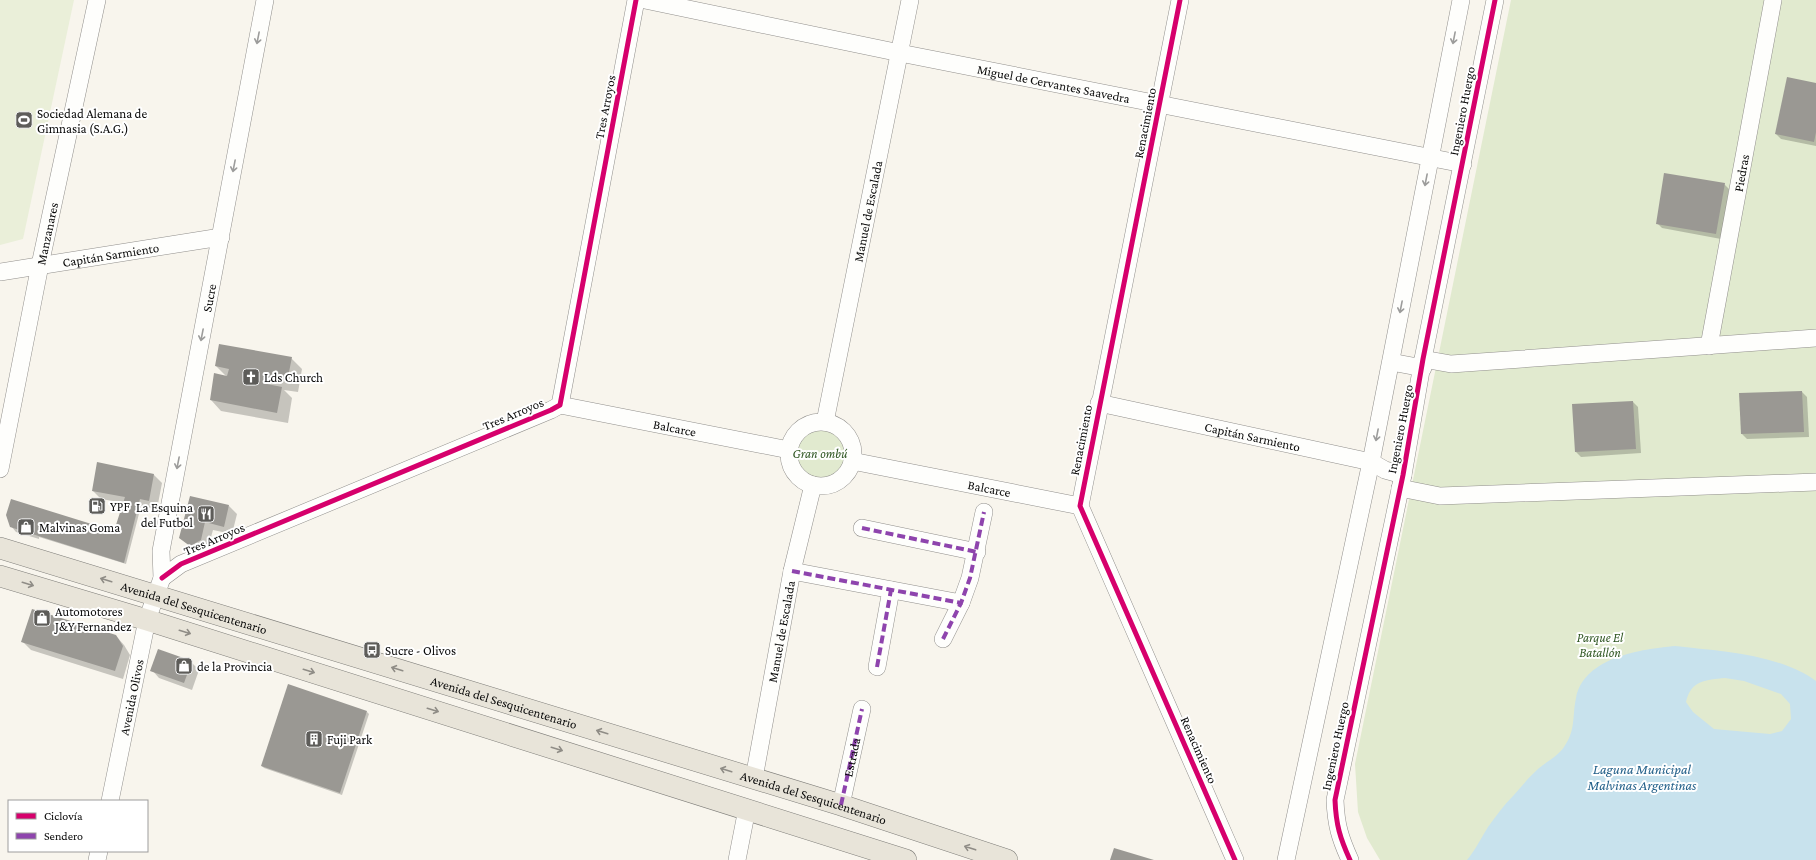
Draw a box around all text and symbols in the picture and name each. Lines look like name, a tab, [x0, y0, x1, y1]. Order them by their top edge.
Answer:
one-way arrow	[253, 31, 261, 44]
one-way arrow	[1449, 31, 1457, 44]
street label: Miguel de Cervantes Saavedra	[976, 61, 1131, 106]
street label: Ingeniero Huergo	[1446, 65, 1478, 157]
street label: Tres Arroyos	[591, 74, 619, 140]
street label: Renacimiento	[1131, 86, 1159, 160]
place label: Sociedad Alemana de Gimnasia (S.A.G.)	[37, 106, 147, 137]
sports icon: Sociedad Alemana de Gimnasia (S.A.G.)	[14, 110, 34, 130]
street label: Piedras	[1730, 153, 1752, 193]
one-way arrow	[230, 159, 238, 172]
street label: Manuel de Escalada	[850, 159, 885, 263]
one-way arrow	[1422, 173, 1430, 186]
street label: Manzanares	[33, 201, 61, 266]
street label: Capitán Sarmiento	[61, 239, 160, 270]
street label: Sucre	[199, 282, 219, 313]
one-way arrow	[1397, 300, 1405, 313]
one-way arrow	[198, 328, 206, 341]
church icon: Lds Church	[241, 367, 261, 387]
place label: Lds Church	[264, 370, 323, 385]
street label: Ingeniero Huergo	[1384, 383, 1416, 475]
street label: Tres Arroyos	[480, 394, 546, 434]
street label: Renacimiento	[1067, 403, 1095, 477]
street label: Balcarce	[652, 416, 698, 439]
street label: Capitán Sarmiento	[1203, 419, 1302, 454]
one-way arrow	[1372, 428, 1380, 441]
park label: Gran ombú	[793, 446, 848, 461]
one-way arrow	[173, 456, 181, 469]
street label: Balcarce	[967, 477, 1012, 500]
fuel station icon: YPF	[87, 496, 107, 516]
place label: YPF	[110, 499, 130, 514]
place label: La Esquina del Futbol	[136, 500, 194, 530]
restaurant icon: La Esquina del Futbol	[196, 504, 216, 524]
shop icon: Malvinas Goma	[16, 517, 36, 537]
street label: Tres Arroyos	[181, 519, 247, 559]
place label: Malvinas Goma	[39, 520, 120, 535]
one-way arrow	[100, 576, 113, 583]
street label: Avenida del Sesquicentenario	[119, 578, 269, 637]
street label: Manuel de Escalada	[764, 579, 798, 684]
one-way arrow	[22, 581, 35, 588]
place label: Automotores J&Y Fernandez	[54, 604, 132, 634]
shop icon: Automotores J&Y Fernandez	[32, 608, 52, 628]
one-way arrow	[178, 629, 191, 636]
park label: Parque El Batallón	[1577, 630, 1624, 660]
bus stop icon: Sucre - Olivos	[362, 640, 382, 660]
place label: Sucre - Olivos	[385, 643, 456, 658]
shop icon: de la Provincia	[174, 656, 194, 676]
street label: Avenida Olivos	[116, 658, 146, 737]
place label: de la Provincia	[197, 659, 272, 674]
one-way arrow	[391, 665, 404, 672]
one-way arrow	[302, 668, 315, 675]
street label: Avenida del Sesquicentenario	[429, 673, 579, 731]
street label: Ingeniero Huergo	[1318, 700, 1352, 792]
one-way arrow	[426, 707, 439, 714]
street label: Renacimiento	[1178, 714, 1220, 786]
one-way arrow	[595, 728, 608, 735]
building icon: Fuji Park	[304, 729, 324, 749]
place label: Fuji Park	[327, 732, 373, 748]
street label: Estrada	[840, 736, 863, 778]
one-way arrow	[550, 746, 563, 753]
water label: Laguna Municipal Malvinas Argentinas	[1587, 761, 1697, 793]
one-way arrow	[720, 766, 733, 773]
street label: Avenida del Sesquicentenario	[739, 767, 889, 827]
legend	[8, 800, 148, 852]
text: Ciclovía	[44, 809, 83, 823]
text: Sendero	[44, 829, 83, 843]
one-way arrow	[963, 844, 976, 851]

